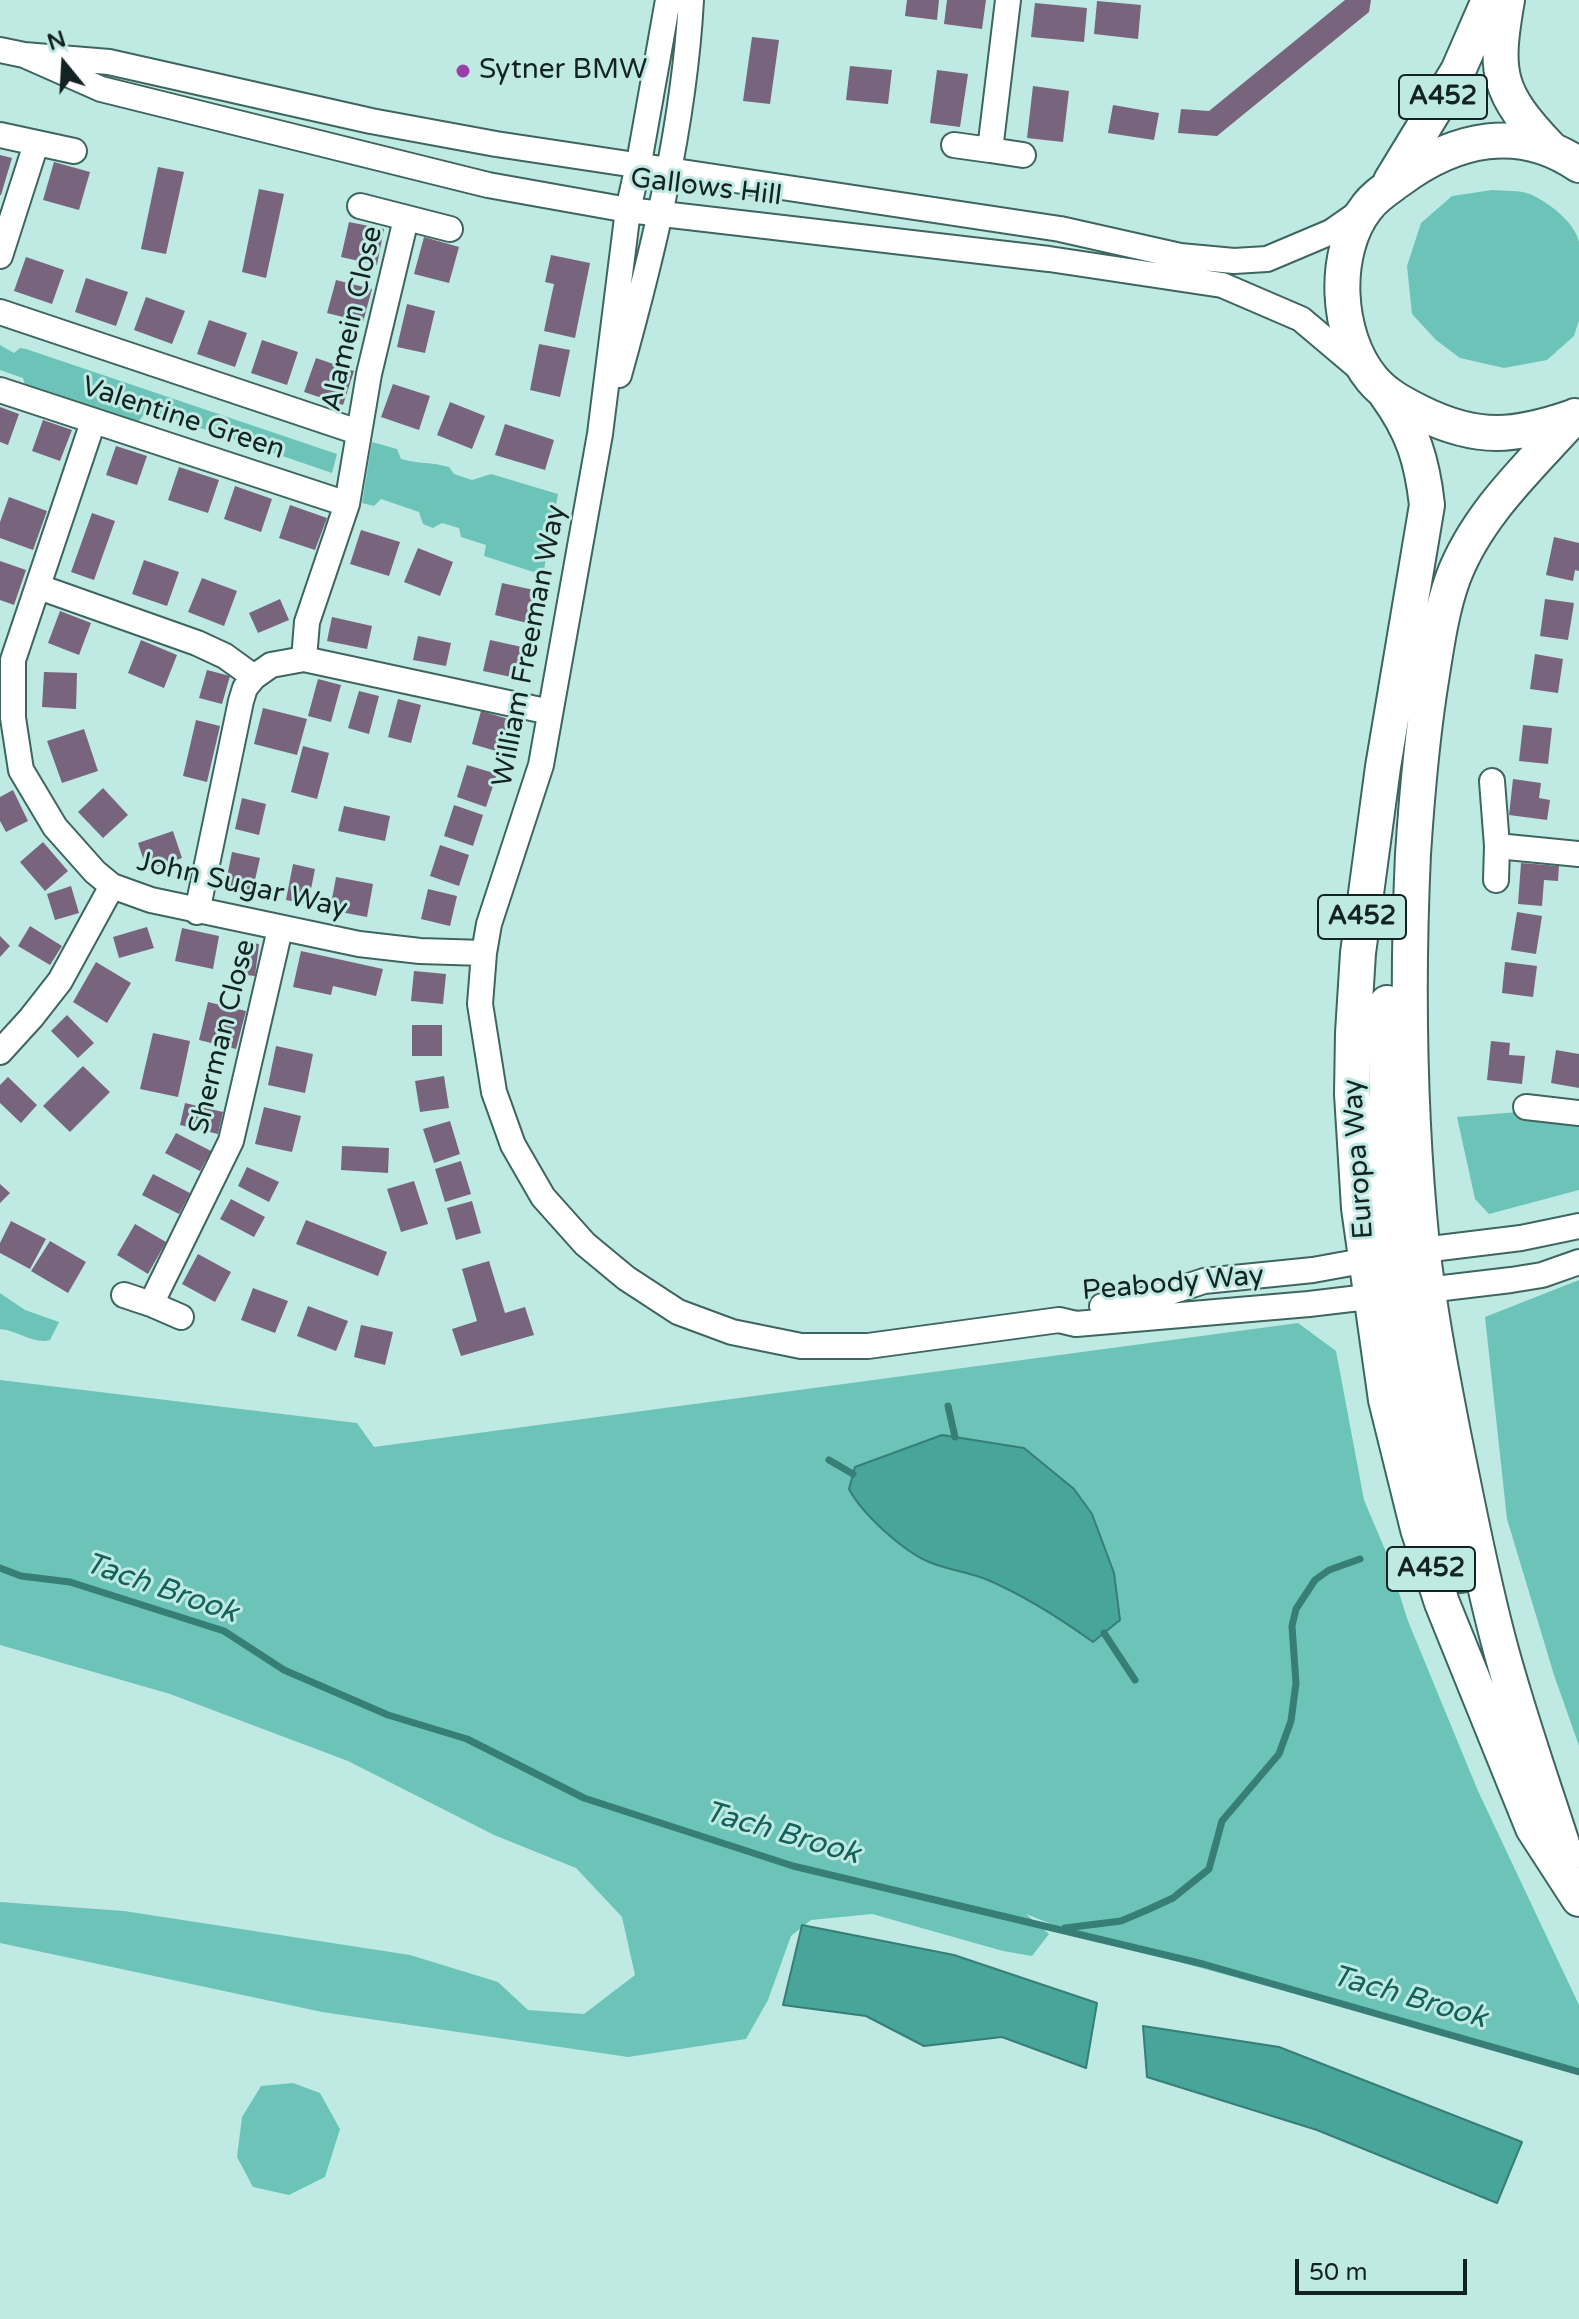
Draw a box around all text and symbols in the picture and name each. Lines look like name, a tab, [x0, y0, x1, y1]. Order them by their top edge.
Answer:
north arrow	[24, 24, 104, 104]
text: N	[44, 26, 69, 56]
place label: Sytner BMW	[479, 54, 647, 88]
marker: Sytner BMW	[454, 62, 472, 80]
road number: A452	[1399, 75, 1487, 119]
street label: Gallows Hill	[628, 162, 784, 214]
street label: Alamein Close	[315, 223, 391, 415]
street label: Valentine Green	[77, 370, 289, 468]
street label: William Freeman Way	[486, 502, 574, 790]
street label: John Sugar Way	[134, 845, 350, 927]
road number: A452	[1318, 895, 1406, 939]
street label: Sherman Close	[183, 936, 263, 1138]
street label: Europa Way	[1337, 1078, 1381, 1240]
street label: Peabody Way	[1081, 1259, 1265, 1309]
water label: Tach Brook	[80, 1546, 242, 1632]
road number: A452	[1387, 1547, 1475, 1591]
water label: Tach Brook	[701, 1795, 863, 1873]
water label: Tach Brook	[1328, 1959, 1490, 2037]
scale bar	[1299, 2243, 1471, 2293]
text: 50 m	[1309, 2258, 1367, 2287]

